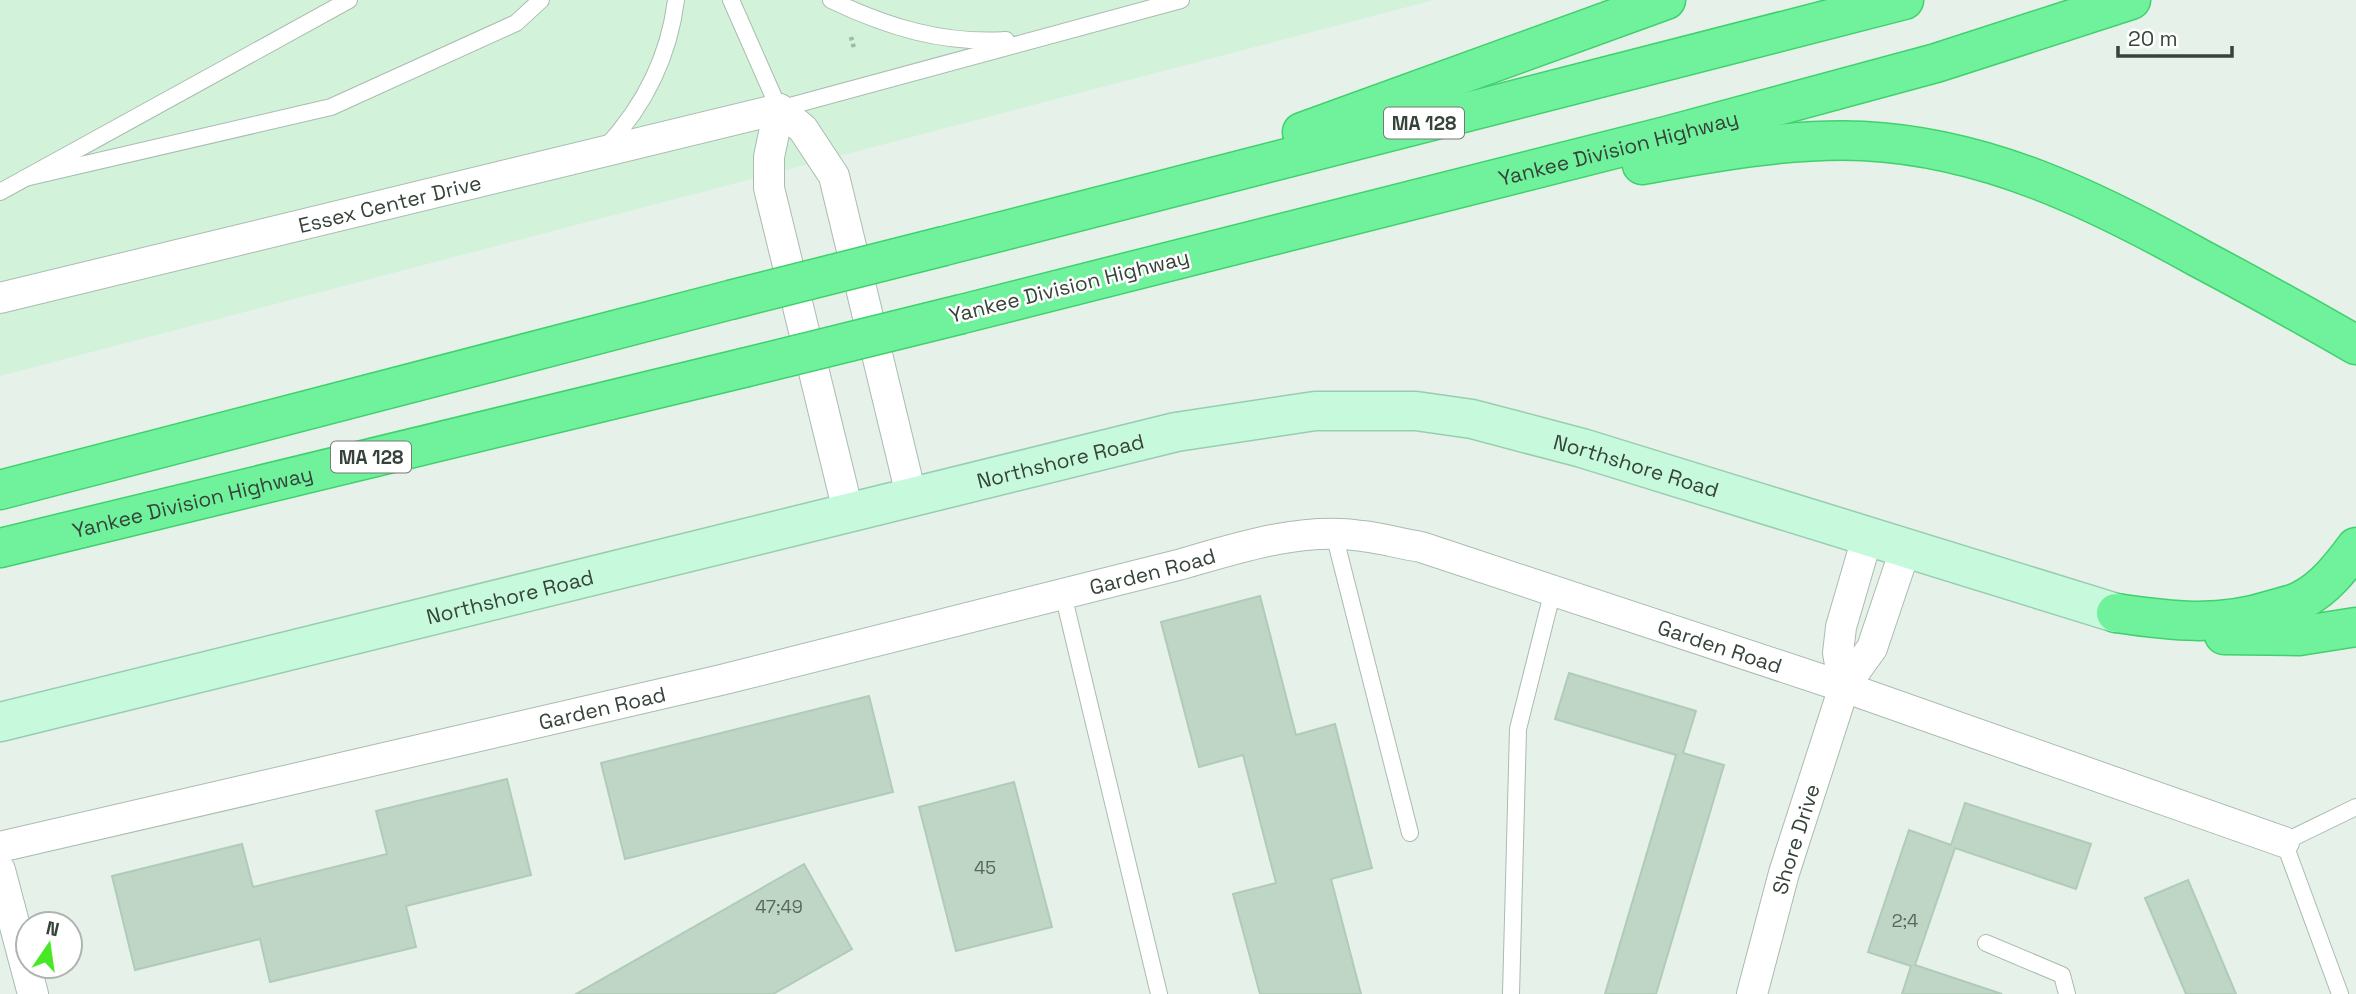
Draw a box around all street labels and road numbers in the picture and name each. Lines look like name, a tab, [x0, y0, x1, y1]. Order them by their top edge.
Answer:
street label: Yankee Division Highway	[1495, 104, 1741, 191]
road number: MA 128	[1384, 108, 1464, 139]
street label: Essex Center Drive	[295, 168, 484, 239]
street label: Yankee Division Highway	[946, 243, 1192, 329]
street label: Northshore Road	[974, 427, 1147, 494]
street label: Northshore Road	[1551, 428, 1722, 503]
road number: MA 128	[331, 442, 411, 472]
street label: Yankee Division Highway	[69, 459, 315, 544]
street label: Garden Road	[1086, 541, 1218, 600]
street label: Northshore Road	[423, 563, 596, 630]
street label: Garden Road	[1654, 613, 1786, 679]
street label: Garden Road	[536, 680, 668, 735]
street label: Shore Drive	[1765, 780, 1825, 897]

